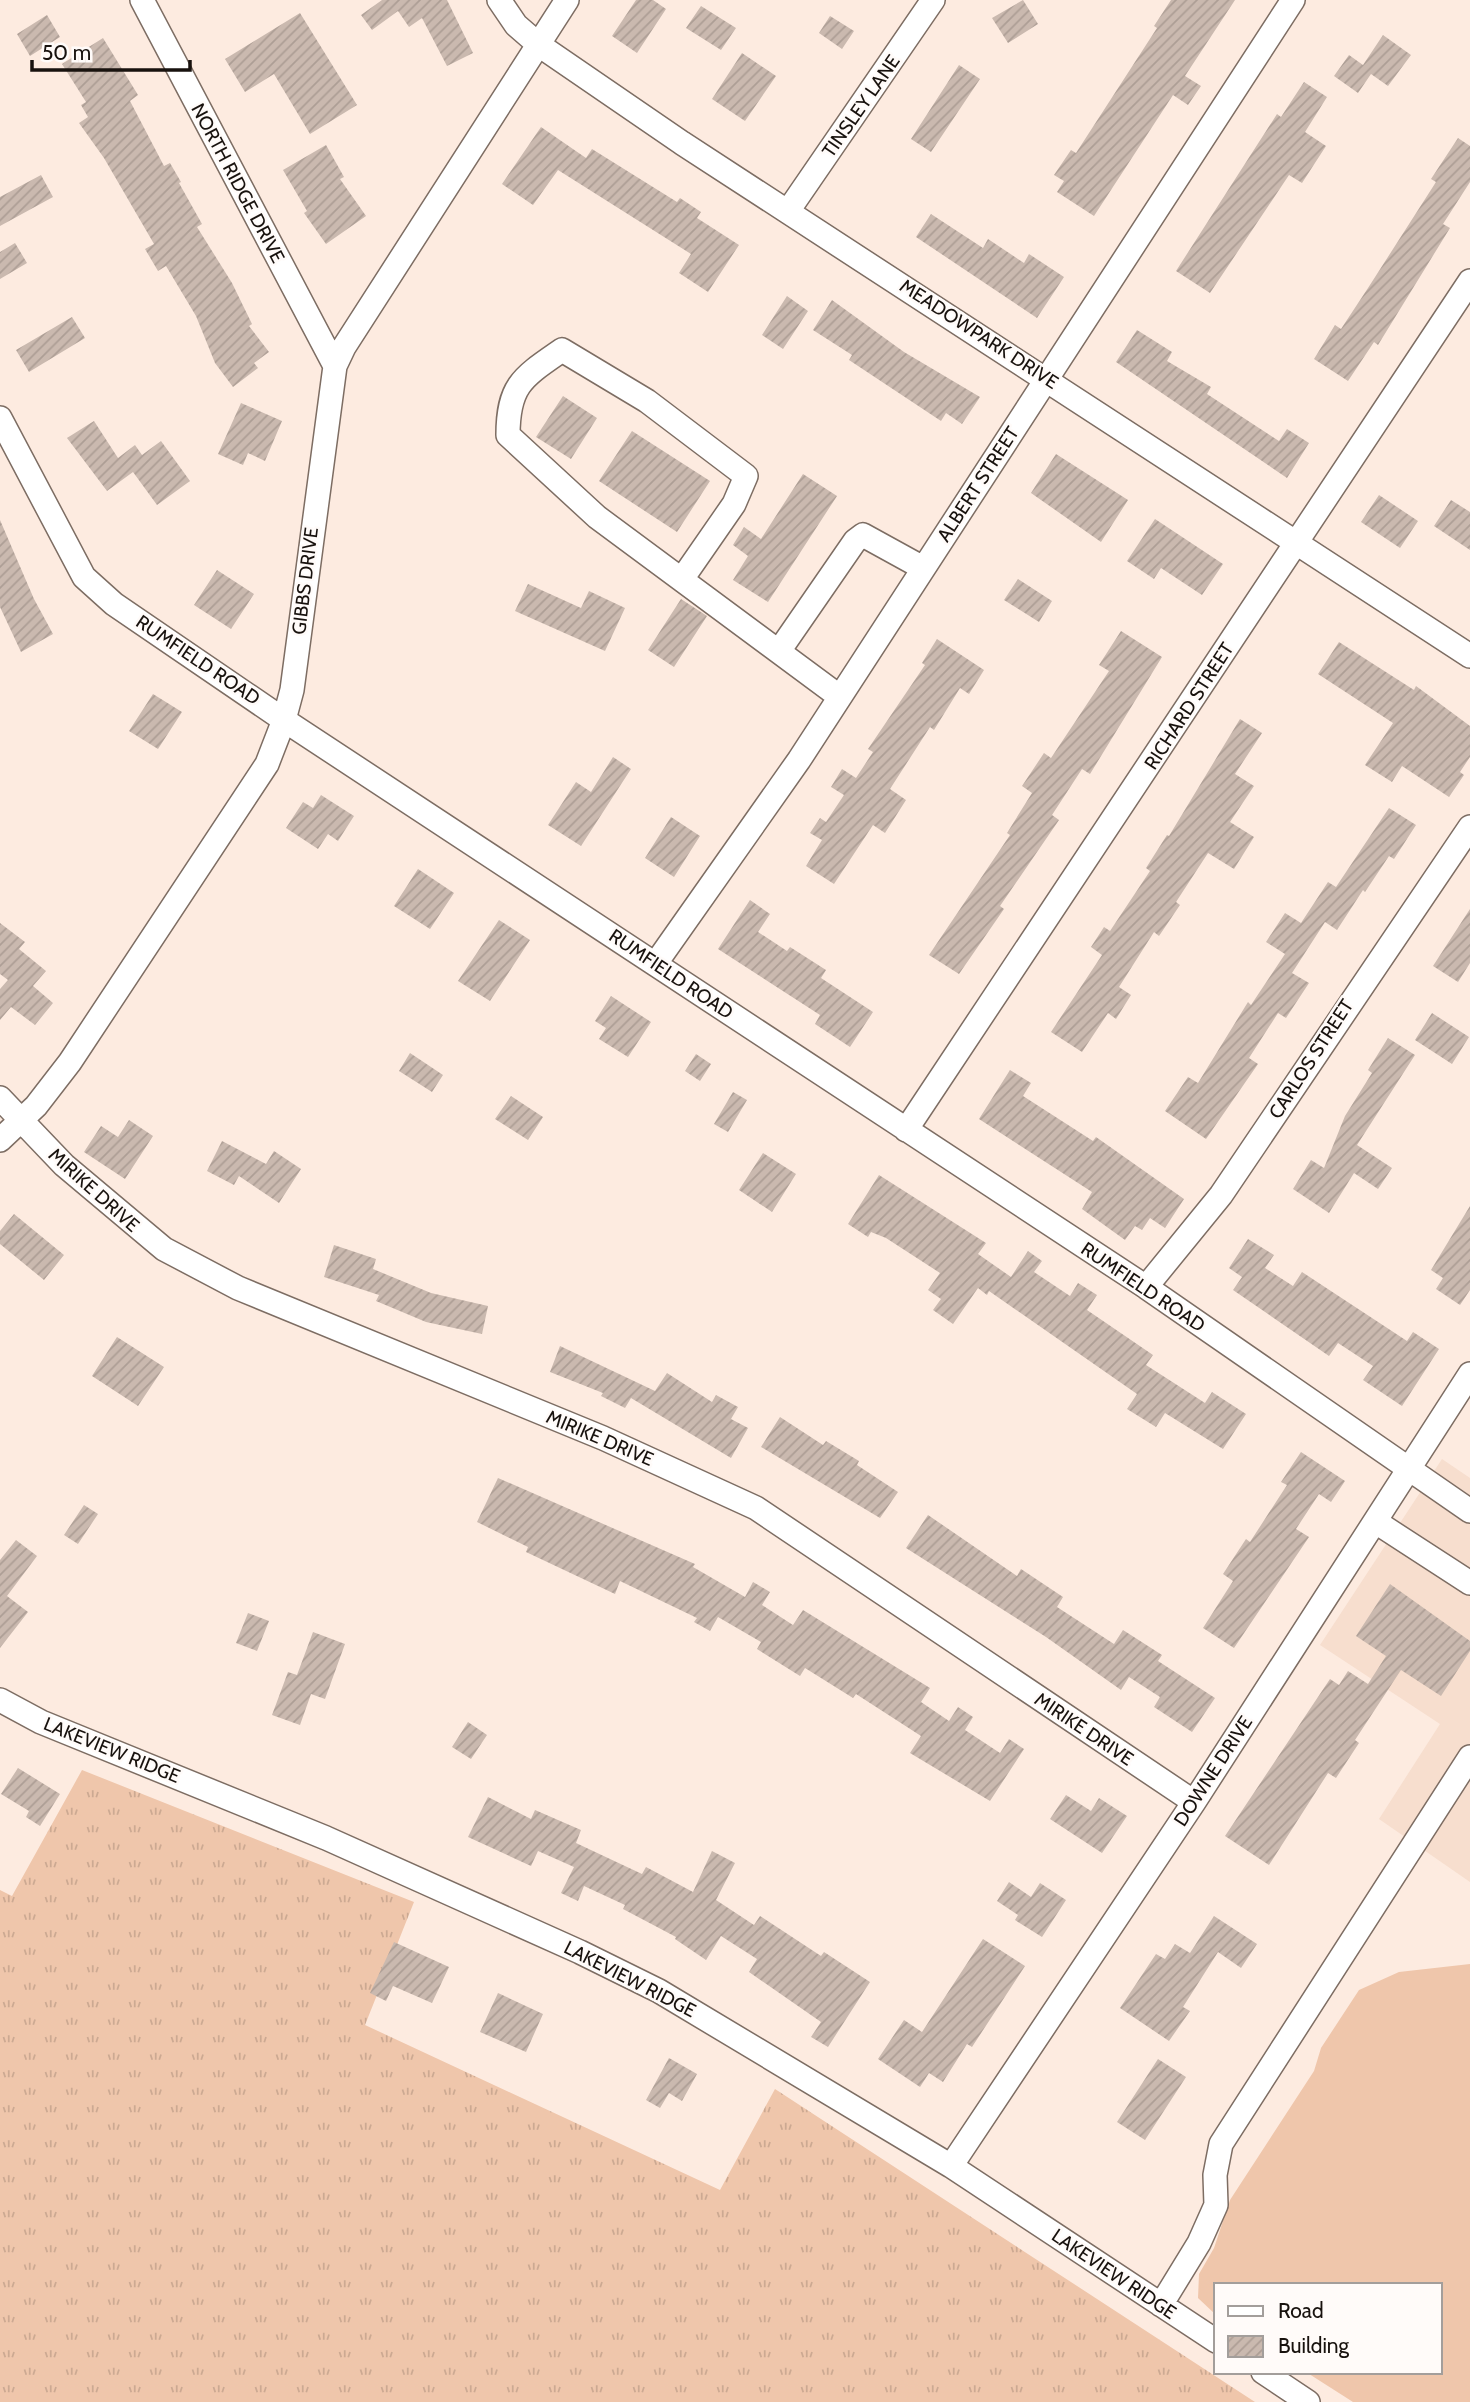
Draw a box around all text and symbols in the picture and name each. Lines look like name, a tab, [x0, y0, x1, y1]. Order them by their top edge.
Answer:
scale bar	[32, 28, 189, 72]
text: 50 m	[42, 40, 91, 65]
street label: TINSLEY LANE	[817, 50, 905, 162]
street label: NORTH RIDGE DRIVE	[186, 99, 290, 267]
street label: MEADOWPARK DRIVE	[895, 274, 1063, 394]
street label: ALBERT STREET	[932, 422, 1024, 546]
street label: GIBBS DRIVE	[287, 526, 323, 636]
street label: RUMFIELD ROAD	[132, 610, 265, 710]
street label: RICHARD STREET	[1139, 638, 1239, 774]
street label: RUMFIELD ROAD	[605, 924, 738, 1024]
street label: CARLOS STREET	[1264, 995, 1358, 1123]
street label: MIRIKE DRIVE	[44, 1143, 144, 1237]
street label: RUMFIELD ROAD	[1077, 1237, 1210, 1337]
street label: MIRIKE DRIVE	[543, 1405, 657, 1471]
street label: MIRIKE DRIVE	[1030, 1688, 1138, 1770]
street label: LAKEVIEW RIDGE	[40, 1712, 184, 1788]
street label: DOWNE DRIVE	[1169, 1712, 1257, 1830]
street label: LAKEVIEW RIDGE	[560, 1936, 700, 2022]
street label: LAKEVIEW RIDGE	[1047, 2224, 1181, 2324]
legend	[1214, 2283, 1442, 2374]
text: Road	[1278, 2298, 1324, 2323]
text: Building	[1278, 2333, 1350, 2358]

